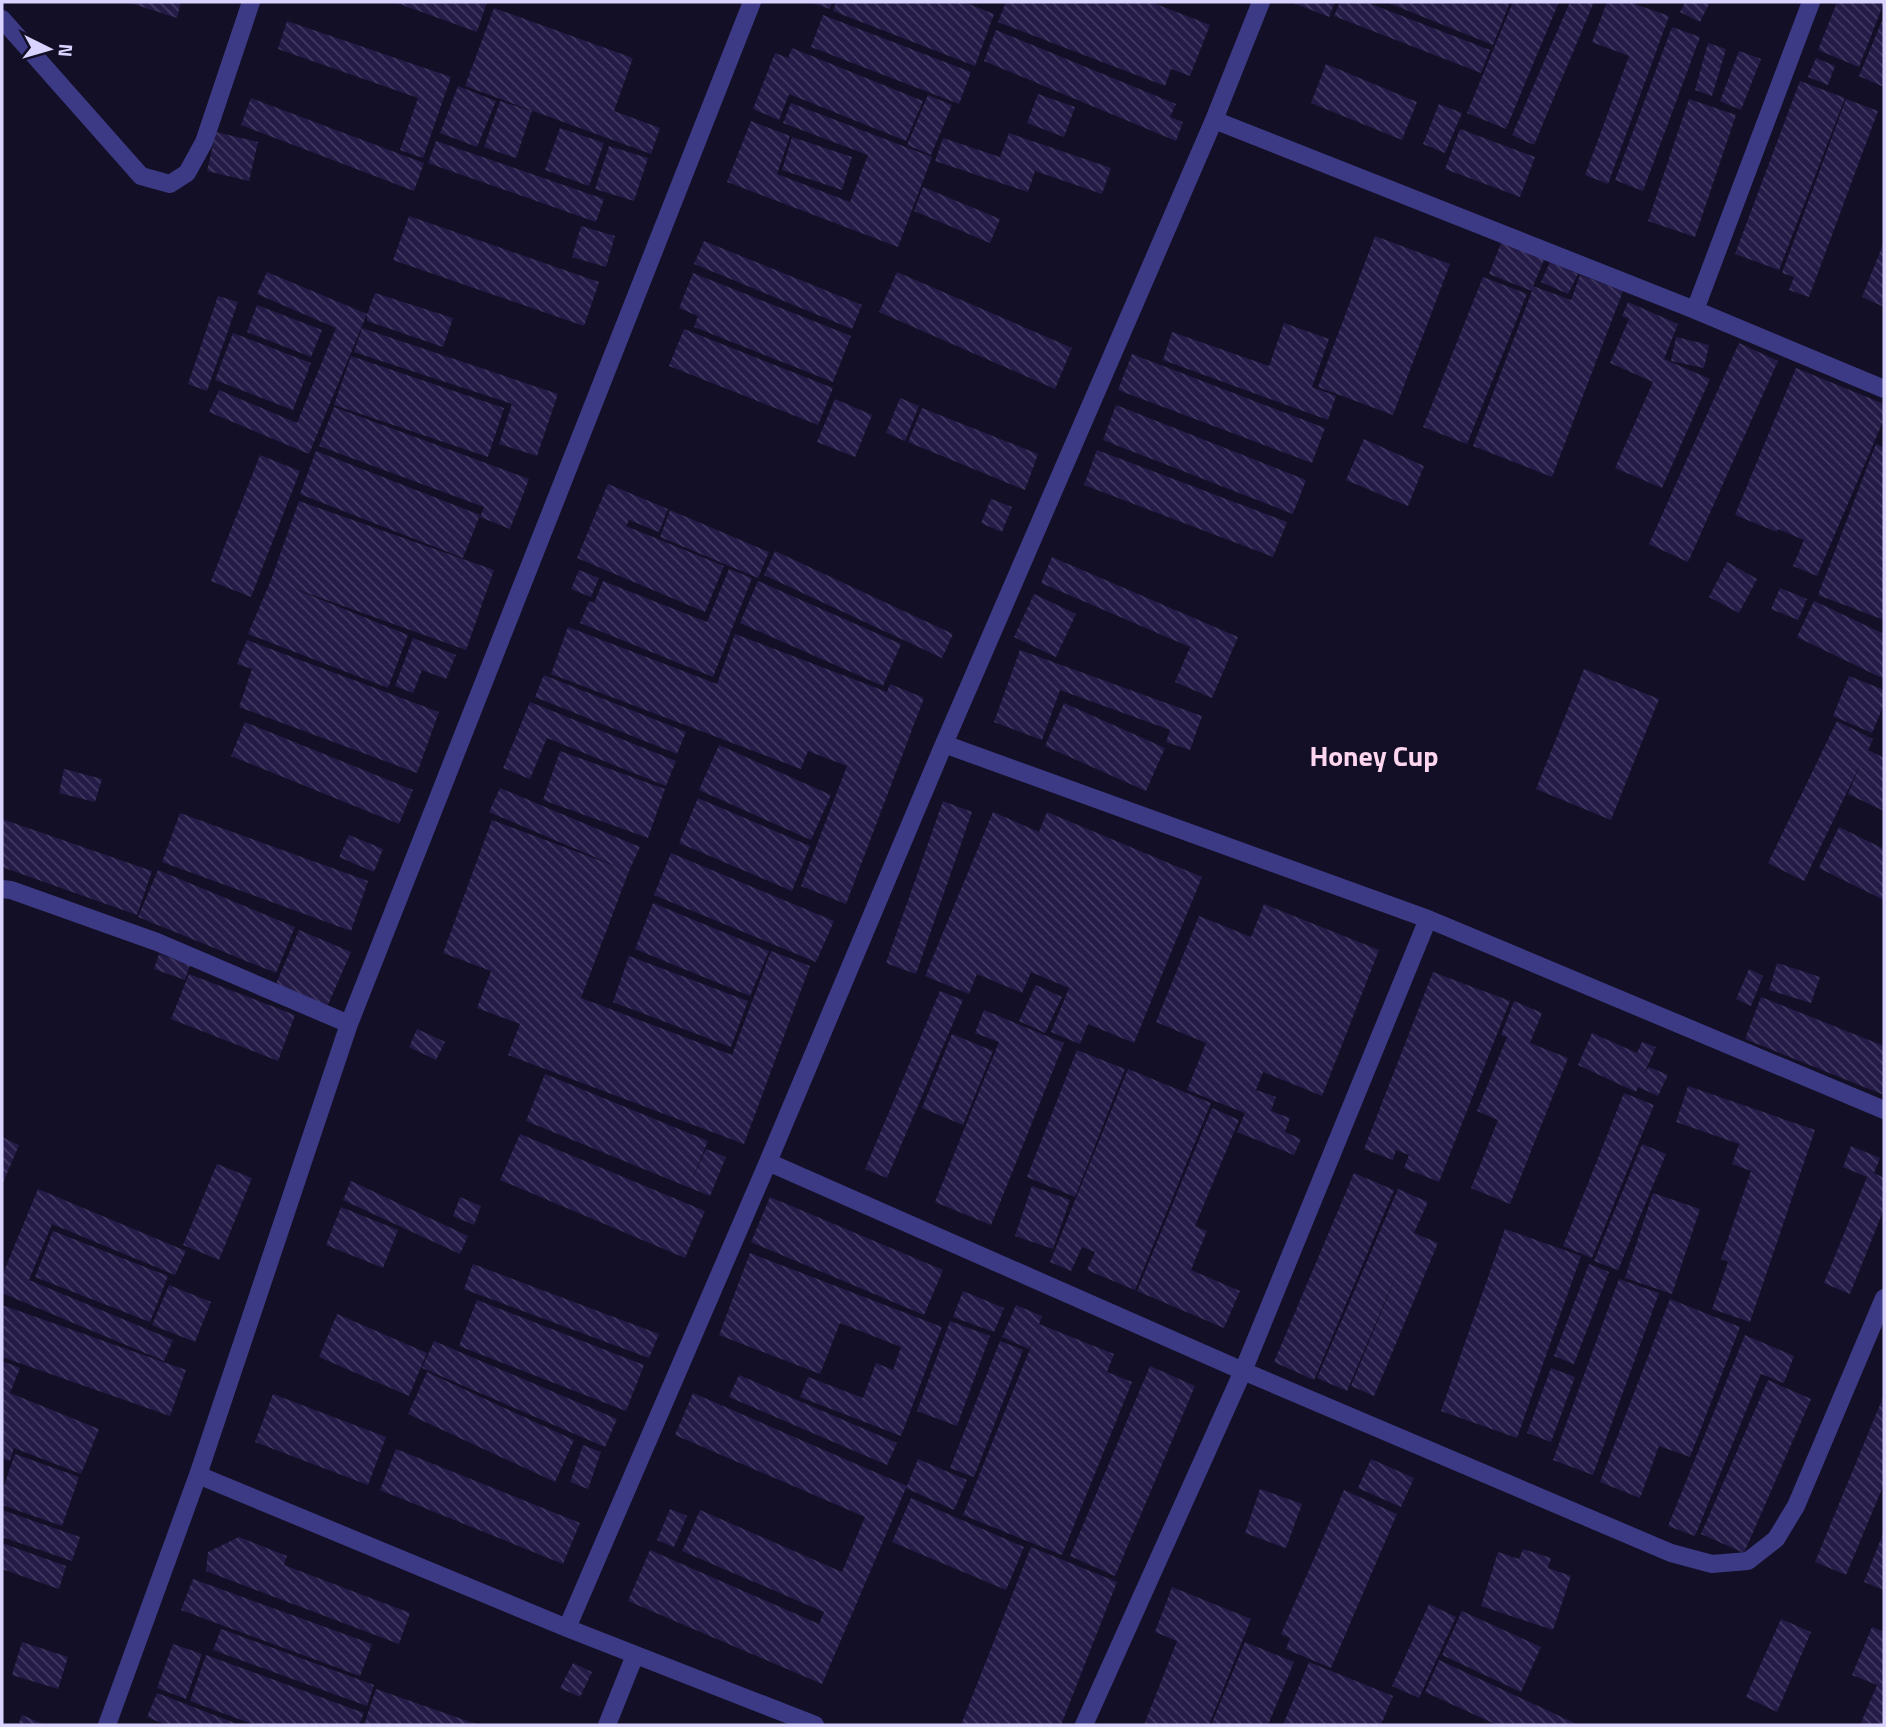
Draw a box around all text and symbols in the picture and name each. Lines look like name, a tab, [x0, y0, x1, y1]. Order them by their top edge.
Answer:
north arrow	[14, 14, 84, 84]
text: N	[51, 43, 81, 58]
district label: Honey Cup	[1309, 734, 1439, 777]

